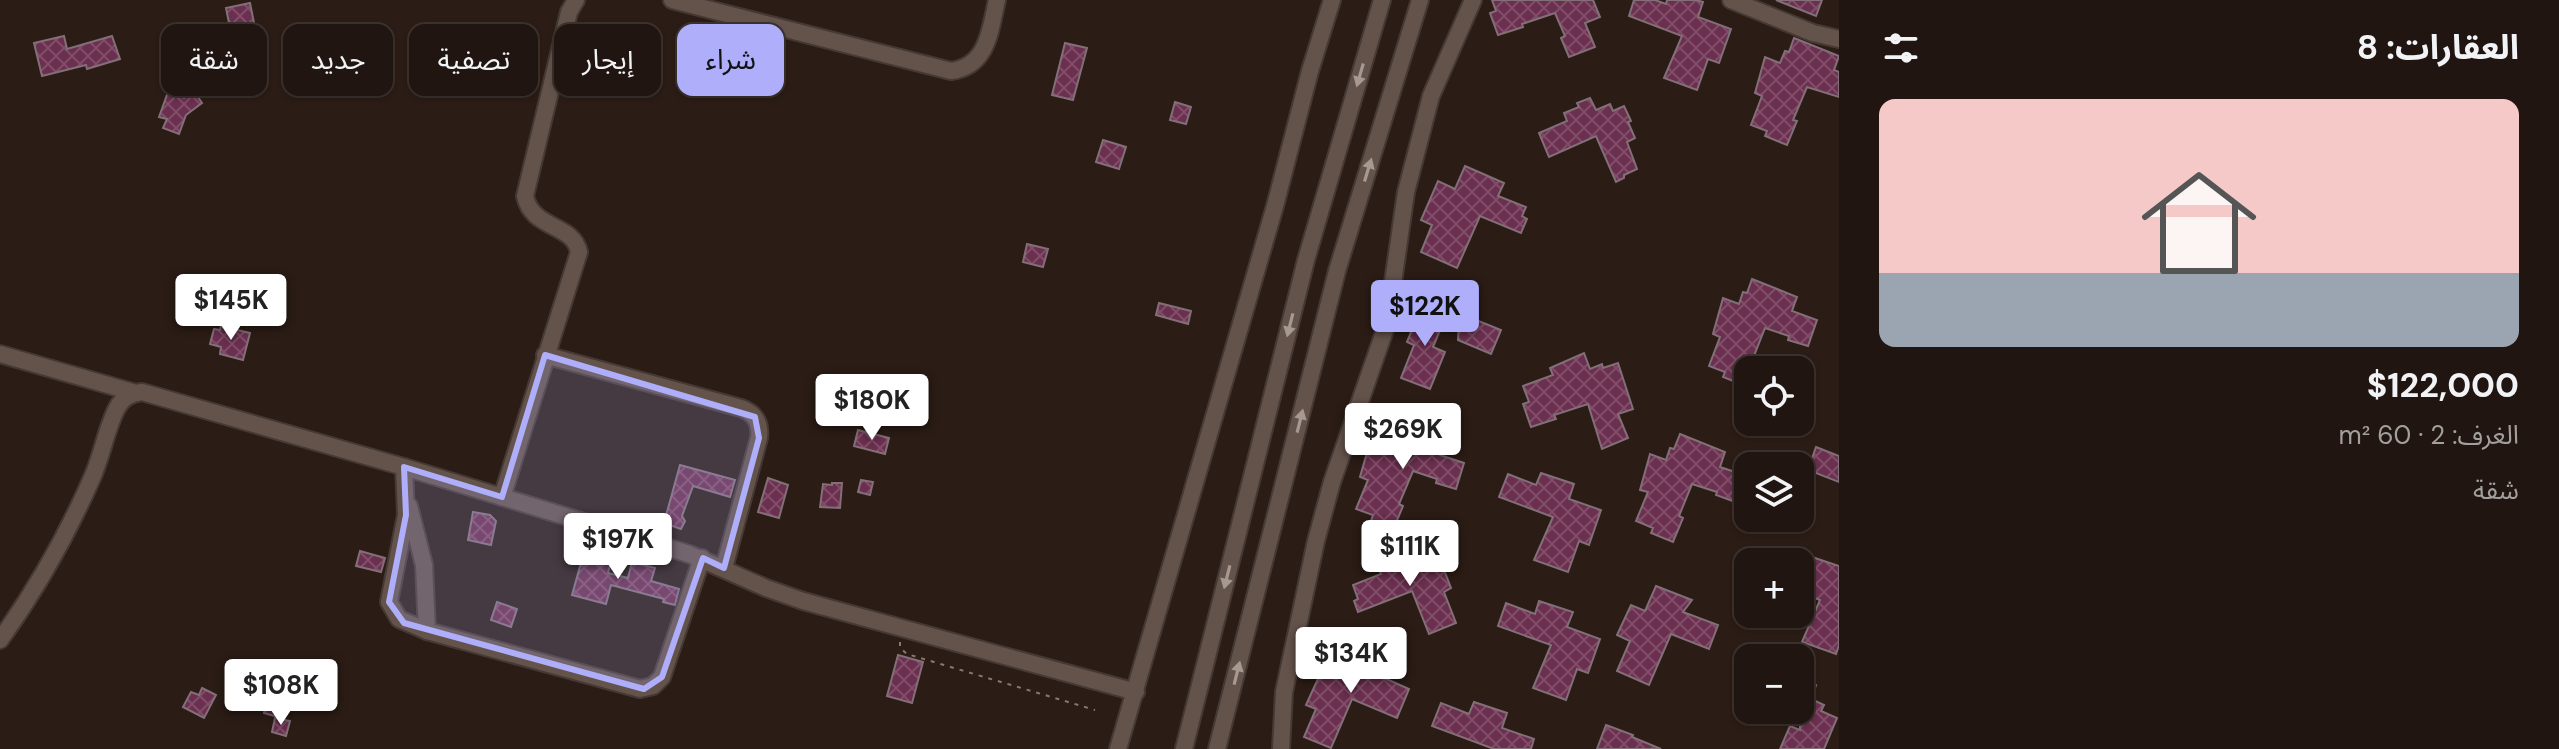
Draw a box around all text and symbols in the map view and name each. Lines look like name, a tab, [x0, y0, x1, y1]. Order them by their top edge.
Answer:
chip: شقة	[161, 24, 267, 96]
chip: جديد	[283, 24, 393, 96]
chip: تصفية	[409, 24, 538, 96]
chip: إيجار	[554, 24, 661, 96]
chip: شراء	[677, 24, 784, 96]
text: العقارات: 8	[2357, 25, 2519, 70]
icon: filters	[1879, 26, 1923, 70]
one-way arrow	[1353, 63, 1366, 87]
icon: home	[2127, 151, 2271, 295]
one-way arrow	[1362, 158, 1375, 182]
pin: $145K	[175, 274, 287, 342]
pin: $122K	[1369, 280, 1481, 348]
text: $145K	[193, 283, 269, 317]
text: $122K	[1389, 289, 1461, 323]
one-way arrow	[1283, 313, 1295, 338]
map controls	[1734, 356, 1814, 724]
button: locate	[1734, 356, 1814, 436]
text: $122,000	[2367, 363, 2519, 408]
pin: $180K	[816, 374, 928, 442]
text: $180K	[834, 383, 910, 417]
pin: $269K	[1347, 403, 1459, 471]
one-way arrow	[1294, 409, 1306, 434]
text: $269K	[1363, 412, 1443, 446]
text: الغرف: 2 · 60 m²	[2338, 418, 2519, 452]
button: layers	[1734, 452, 1814, 532]
text: شقة	[2473, 473, 2519, 507]
pin: $197K	[562, 513, 674, 581]
pin: $111K	[1354, 520, 1466, 588]
text: $197K	[582, 522, 654, 556]
text: $111K	[1379, 529, 1441, 563]
button: +	[1734, 548, 1814, 628]
one-way arrow	[1220, 565, 1233, 590]
pin: $134K	[1295, 627, 1407, 695]
text: $134K	[1314, 636, 1388, 670]
button: −	[1734, 644, 1814, 724]
pin: $108K	[225, 659, 337, 727]
one-way arrow	[1231, 661, 1243, 686]
text: $108K	[243, 668, 319, 702]

